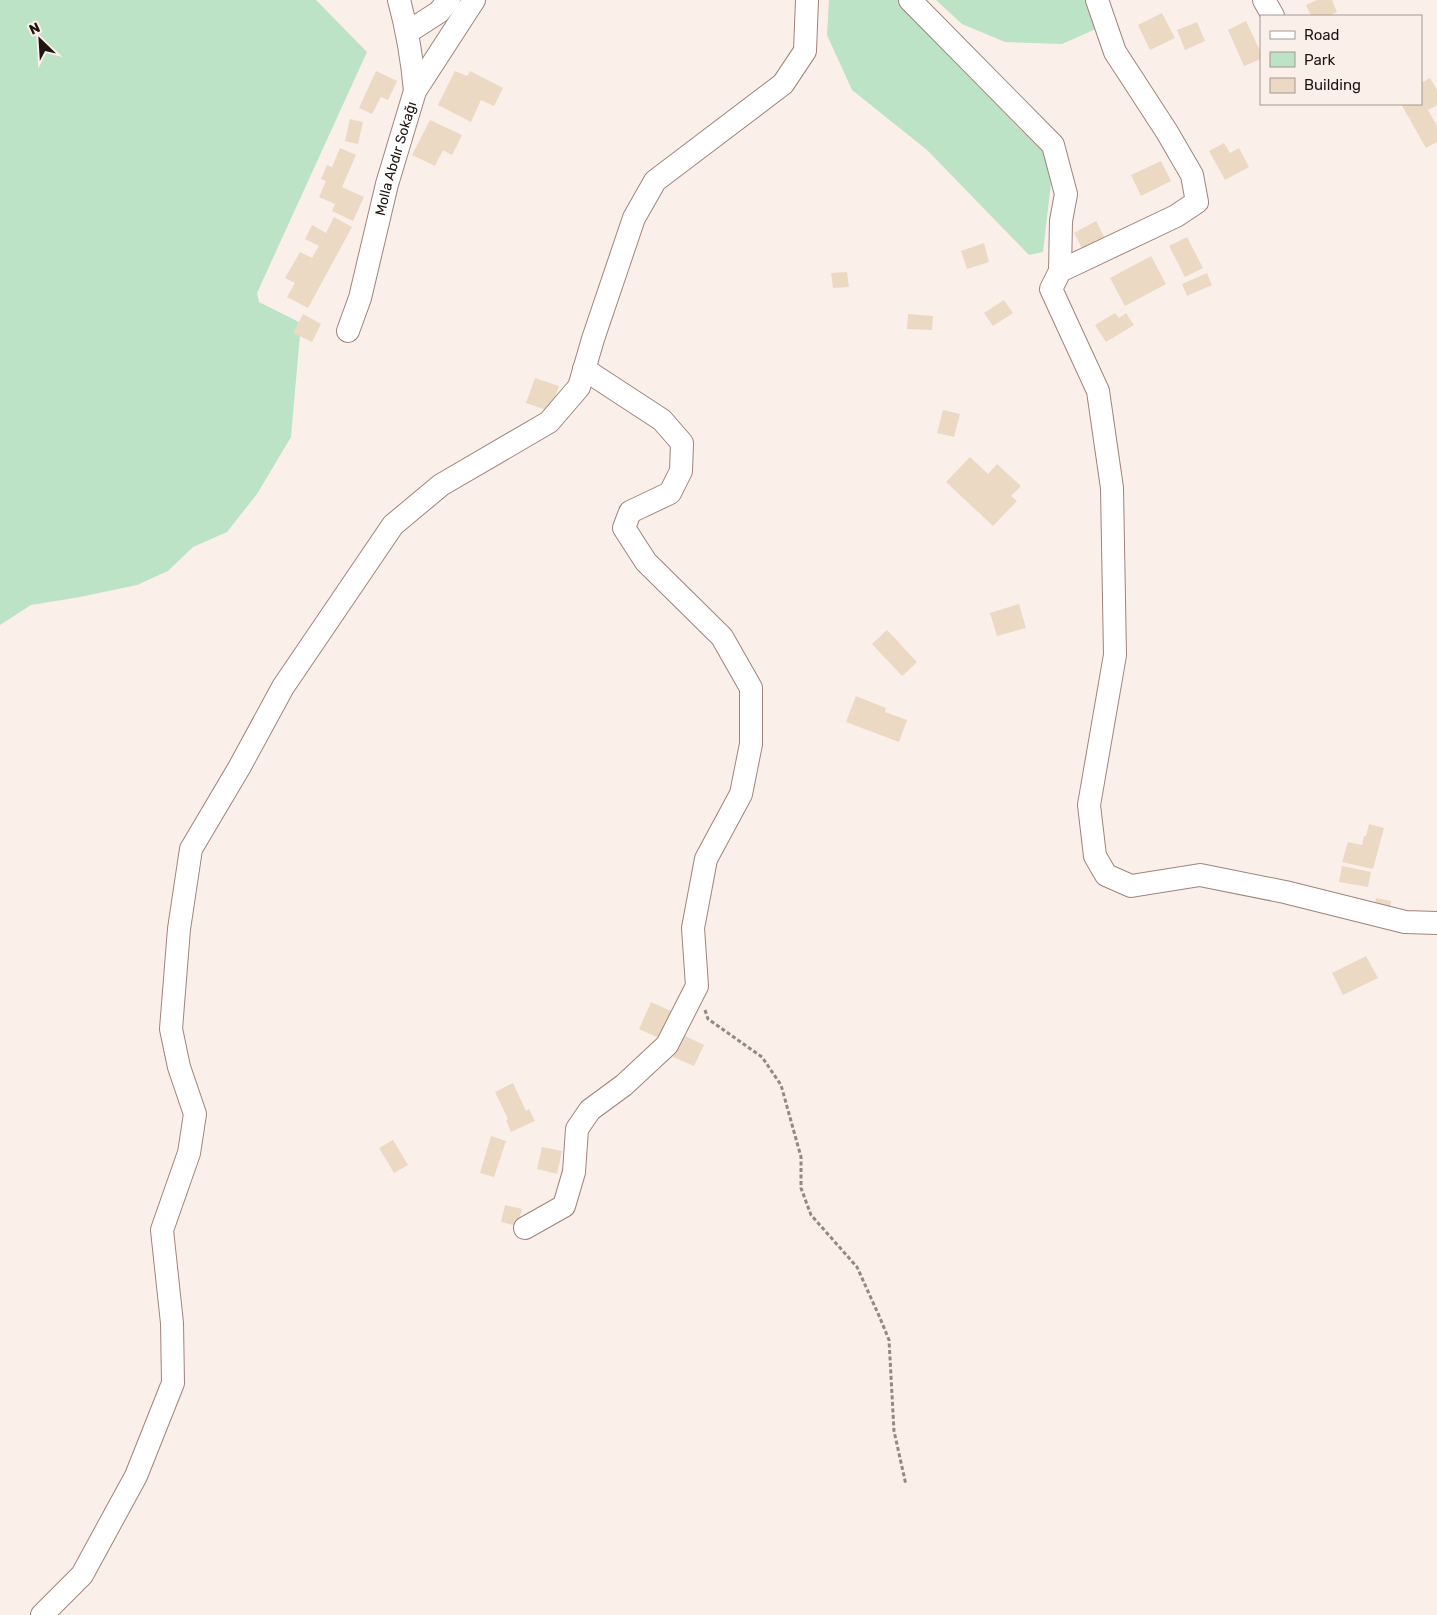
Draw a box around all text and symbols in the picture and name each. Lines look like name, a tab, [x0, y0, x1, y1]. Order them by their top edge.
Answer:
north arrow	[15, 15, 65, 65]
legend	[1260, 15, 1422, 105]
text: N	[27, 19, 43, 39]
text: Road	[1304, 26, 1340, 44]
text: Park	[1304, 51, 1335, 69]
text: Building	[1304, 76, 1361, 94]
street label: Molla Abdır Sokağı	[371, 99, 420, 217]

